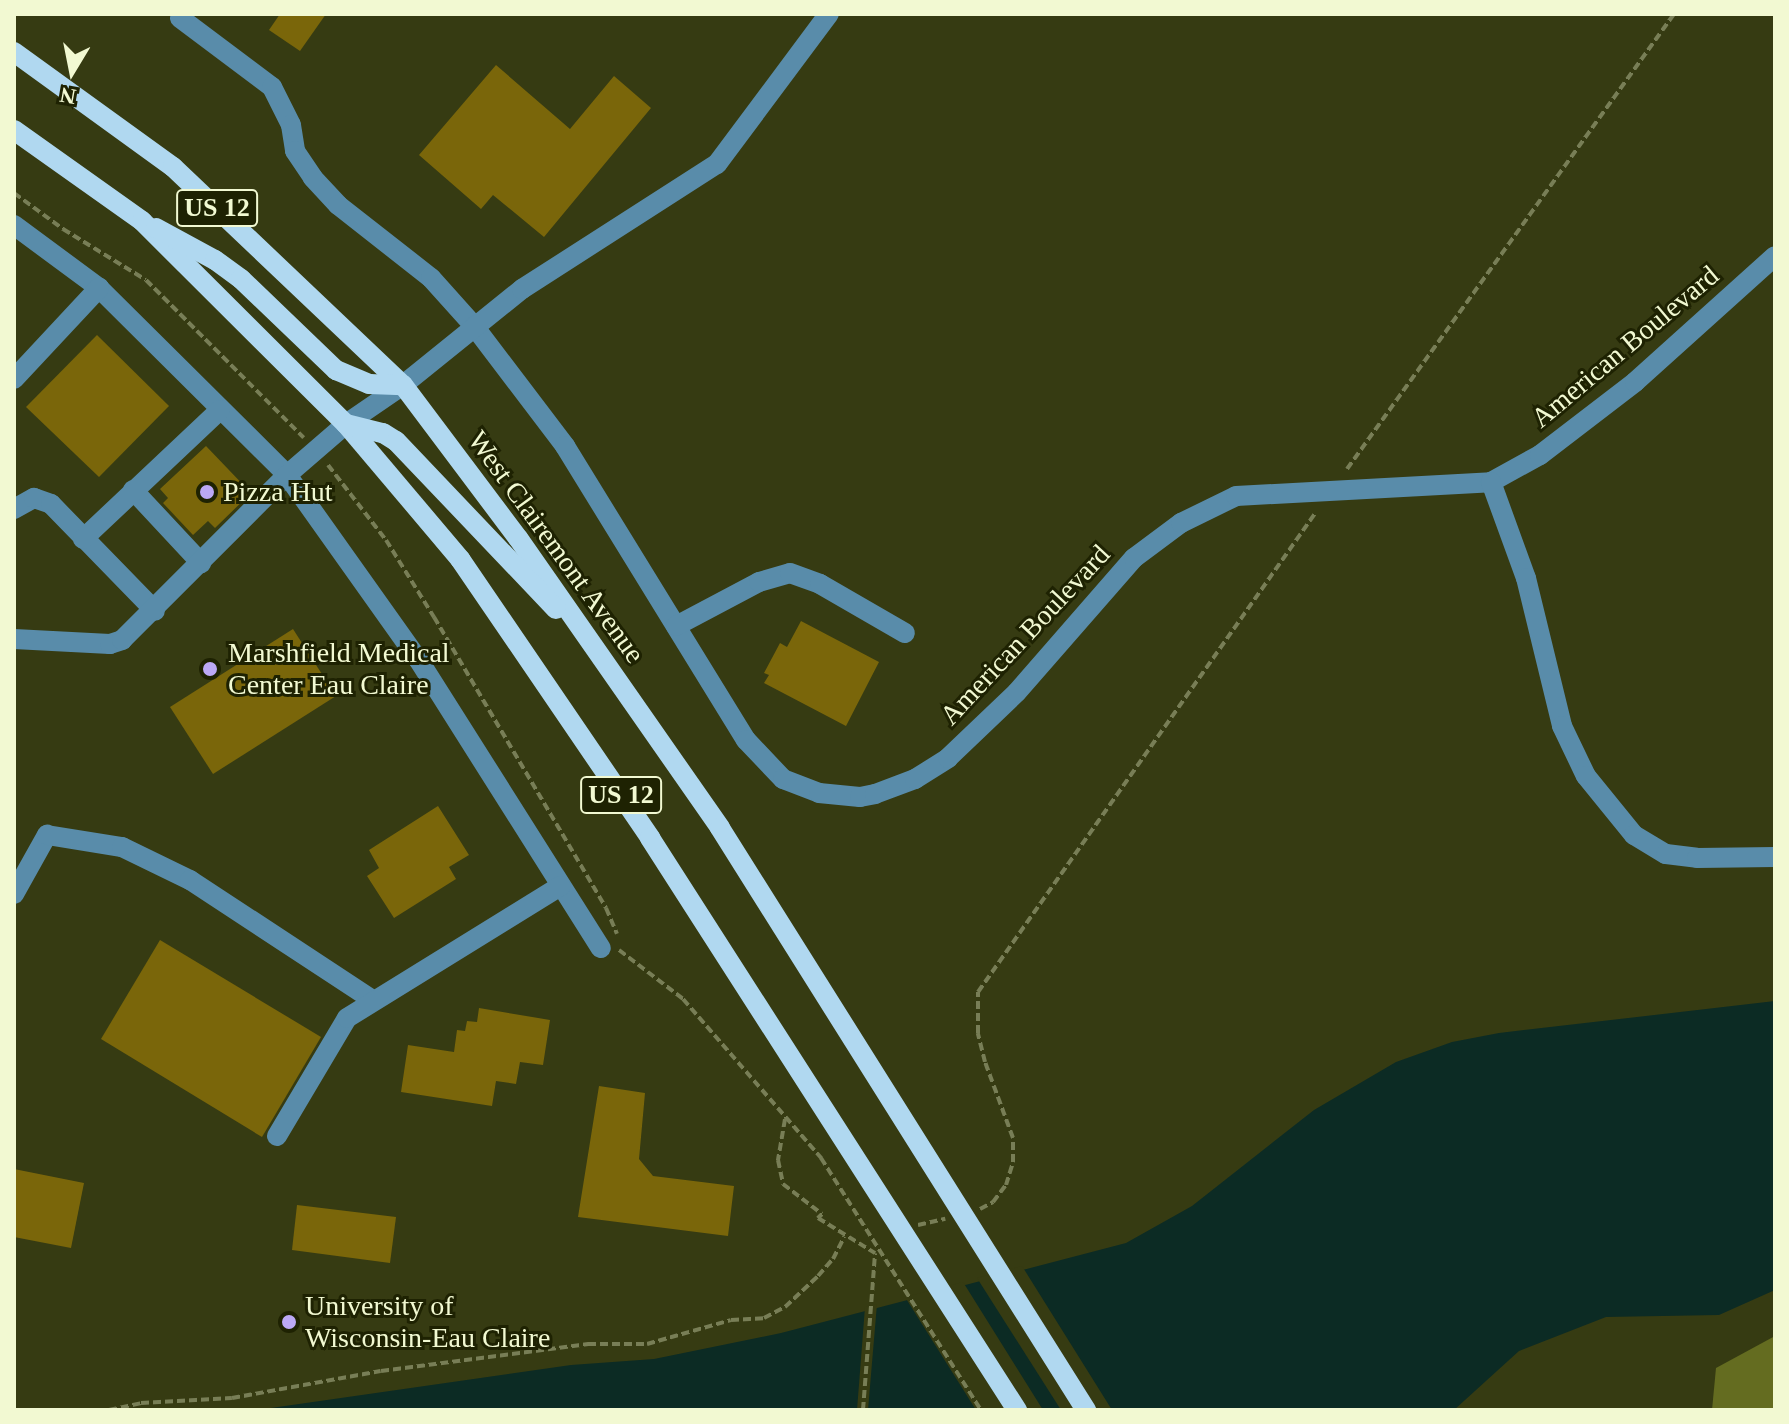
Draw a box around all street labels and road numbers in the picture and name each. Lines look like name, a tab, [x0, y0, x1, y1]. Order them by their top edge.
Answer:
road number: US 12	[175, 186, 259, 230]
street label: American Boulevard	[1525, 259, 1725, 435]
street label: West Clairemont Avenue	[460, 424, 652, 670]
street label: American Boulevard	[933, 538, 1117, 732]
road number: US 12	[579, 773, 663, 817]

